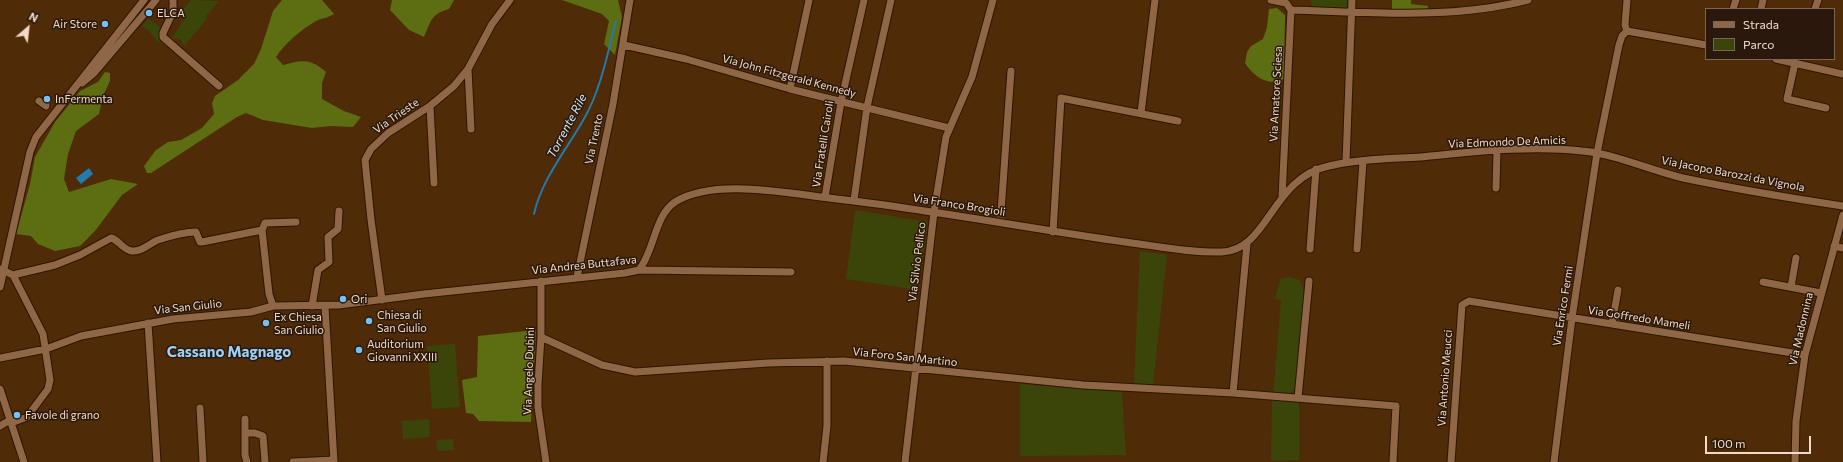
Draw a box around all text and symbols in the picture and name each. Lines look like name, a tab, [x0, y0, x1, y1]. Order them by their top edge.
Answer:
place label: ELCA	[157, 6, 185, 20]
north arrow	[8, 8, 48, 48]
marker: ELCA	[144, 8, 154, 18]
legend	[1705, 8, 1835, 60]
text: N	[27, 9, 41, 25]
place label: Air Store	[53, 17, 97, 31]
text: Strada	[1743, 17, 1779, 31]
marker: Air Store	[100, 19, 110, 29]
text: Parco	[1743, 37, 1775, 51]
street label: Via Amatore Sciesa	[1267, 46, 1285, 142]
street label: Via John Fitzgerald Kennedy	[721, 52, 857, 100]
place label: InFermenta	[55, 92, 113, 106]
water label: Torrente Rile	[544, 92, 590, 160]
marker: InFermenta	[42, 94, 52, 104]
street label: Via Trieste	[371, 96, 421, 136]
street label: Via Fratelli Cairoli	[810, 100, 836, 188]
street label: Via Trento	[582, 112, 606, 166]
street label: Via Edmondo De Amicis	[1448, 133, 1566, 151]
street label: Via Jacopo Barozzi da Vignola	[1660, 154, 1806, 194]
street label: Via Franco Brogioli	[912, 191, 1006, 219]
street label: Via Silvio Pellico	[906, 221, 928, 303]
street label: Via Andrea Buttafava	[531, 253, 637, 277]
street label: Via Enrico Fermi	[1550, 265, 1576, 347]
street label: Via Madonnina	[1786, 291, 1816, 367]
place label: Ori	[351, 292, 367, 306]
marker: Ori	[338, 294, 348, 304]
street label: Via San Giulio	[153, 297, 223, 317]
street label: Via Goffredo Mameli	[1587, 303, 1691, 333]
place label: Chiesa di San Giulio	[377, 308, 427, 334]
place label: Ex Chiesa San Giulio	[274, 310, 324, 336]
marker: Chiesa di San Giulio	[364, 316, 374, 326]
marker: Ex Chiesa San Giulio	[261, 318, 271, 328]
street label: Via Angelo Dubini	[521, 327, 537, 415]
street label: Via Antonio Meucci	[1435, 329, 1455, 427]
place label: Auditorium Giovanni XXIII	[367, 337, 437, 363]
district label: Cassano Magnago	[167, 343, 291, 361]
marker: Auditorium Giovanni XXIII	[354, 345, 364, 355]
street label: Via Foro San Martino	[852, 345, 958, 369]
place label: Favole di grano	[25, 408, 100, 422]
marker: Favole di grano	[12, 410, 22, 420]
scale bar	[1707, 428, 1813, 454]
text: 100 m	[1712, 436, 1746, 450]

